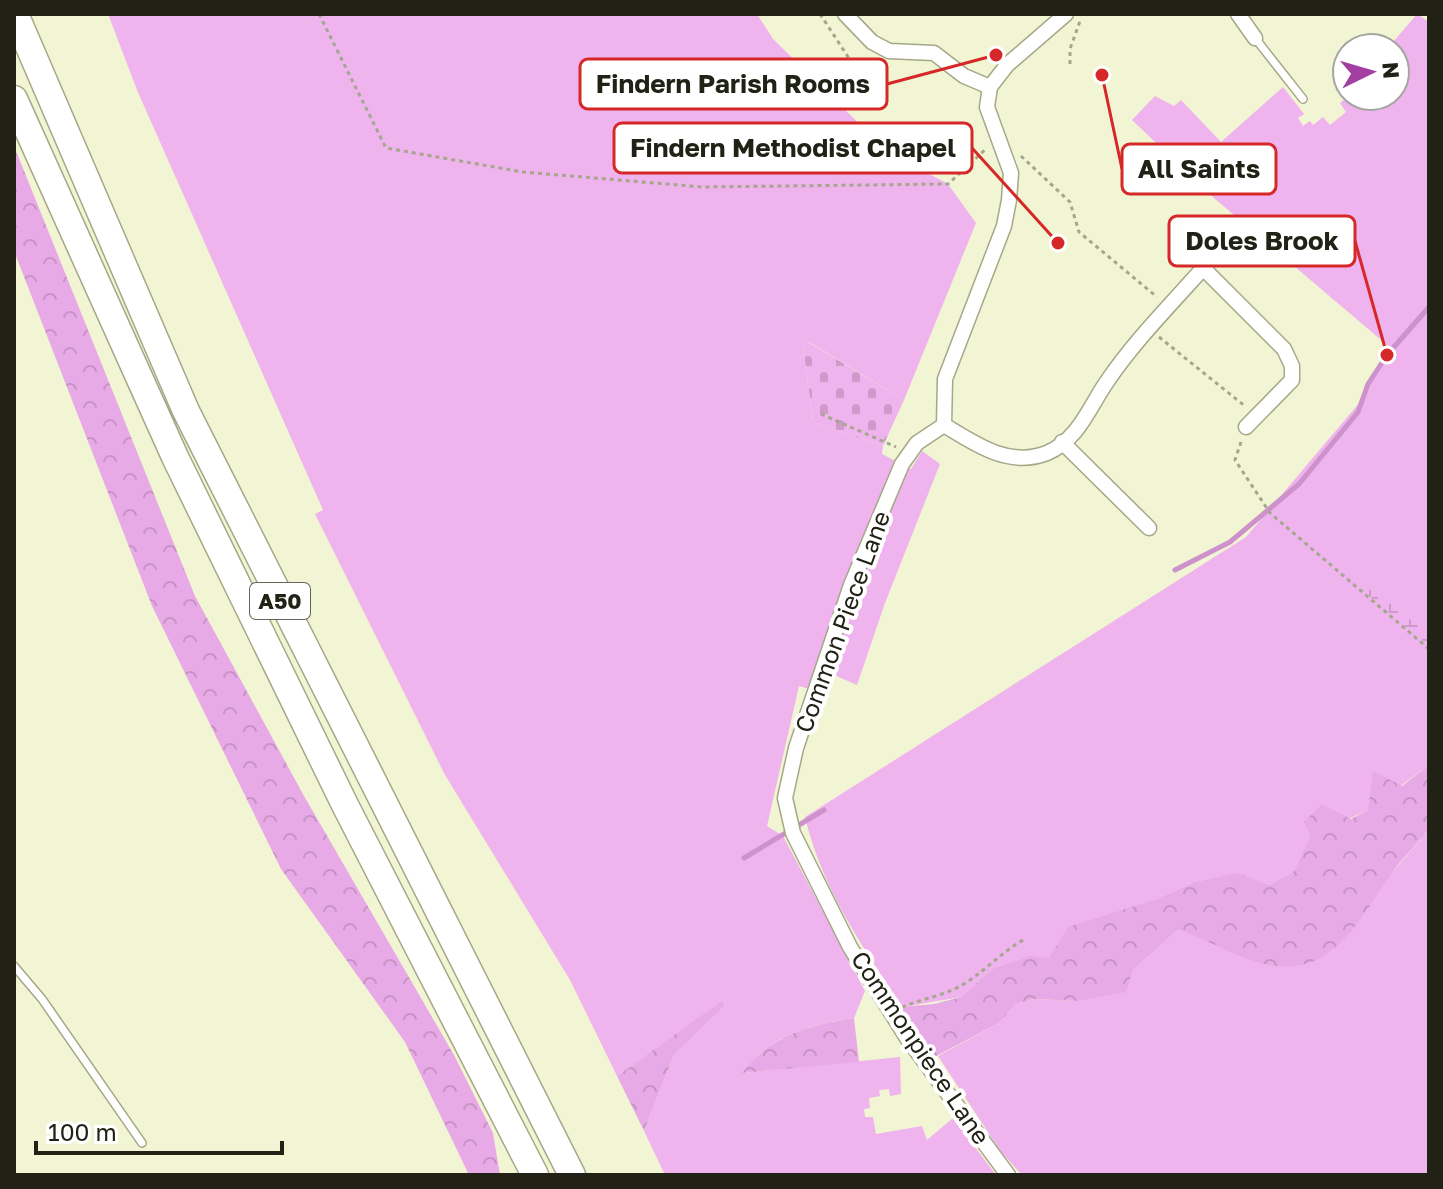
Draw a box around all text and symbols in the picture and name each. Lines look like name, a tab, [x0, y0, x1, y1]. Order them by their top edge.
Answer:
north arrow	[1331, 32, 1411, 112]
callout: Findern Parish Rooms	[580, 59, 887, 109]
text: N	[1377, 61, 1406, 80]
text: Findern Parish Rooms	[596, 68, 870, 99]
callout: Findern Methodist Chapel	[614, 123, 972, 173]
text: Findern Methodist Chapel	[630, 132, 956, 163]
callout: All Saints	[1122, 144, 1276, 194]
text: All Saints	[1138, 153, 1260, 184]
callout: Doles Brook	[1169, 216, 1355, 266]
text: Doles Brook	[1185, 225, 1339, 256]
street label: Common Piece Lane	[788, 507, 895, 736]
road number: A50	[250, 583, 310, 619]
street label: Commonpiece Lane	[846, 945, 997, 1149]
scale bar	[36, 1105, 282, 1155]
text: 100 m	[48, 1117, 117, 1146]

